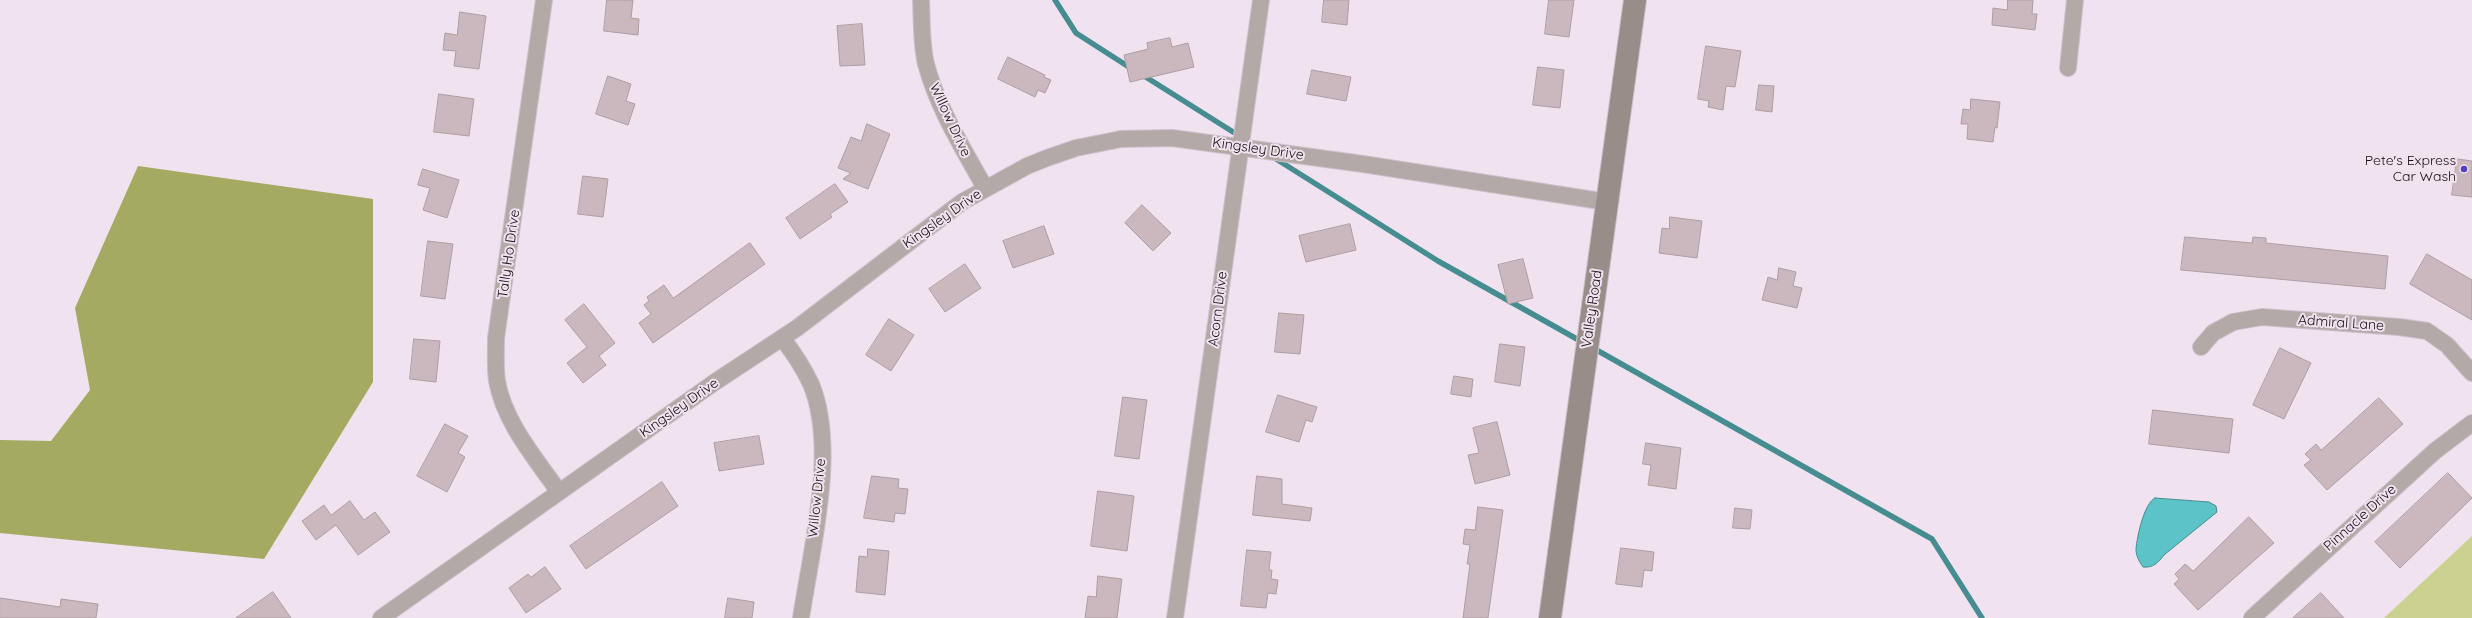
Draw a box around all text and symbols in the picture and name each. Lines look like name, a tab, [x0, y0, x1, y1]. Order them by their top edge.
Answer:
street label: Willow Drive	[926, 81, 974, 159]
street label: Kingsley Drive	[1211, 134, 1305, 164]
place label: Pete's Express Car Wash	[2365, 153, 2456, 186]
marker: Pete's Express Car Wash	[2459, 164, 2469, 174]
street label: Kingsley Drive	[899, 186, 985, 252]
street label: Tally Ho Drive	[494, 208, 524, 300]
street label: Valley Road	[1578, 269, 1606, 349]
street label: Acorn Drive	[1205, 270, 1231, 348]
street label: Admiral Lane	[2298, 312, 2384, 334]
street label: Kingsley Drive	[636, 375, 722, 441]
street label: Willow Drive	[805, 458, 829, 538]
street label: Pinnacle Drive	[2320, 481, 2400, 555]

